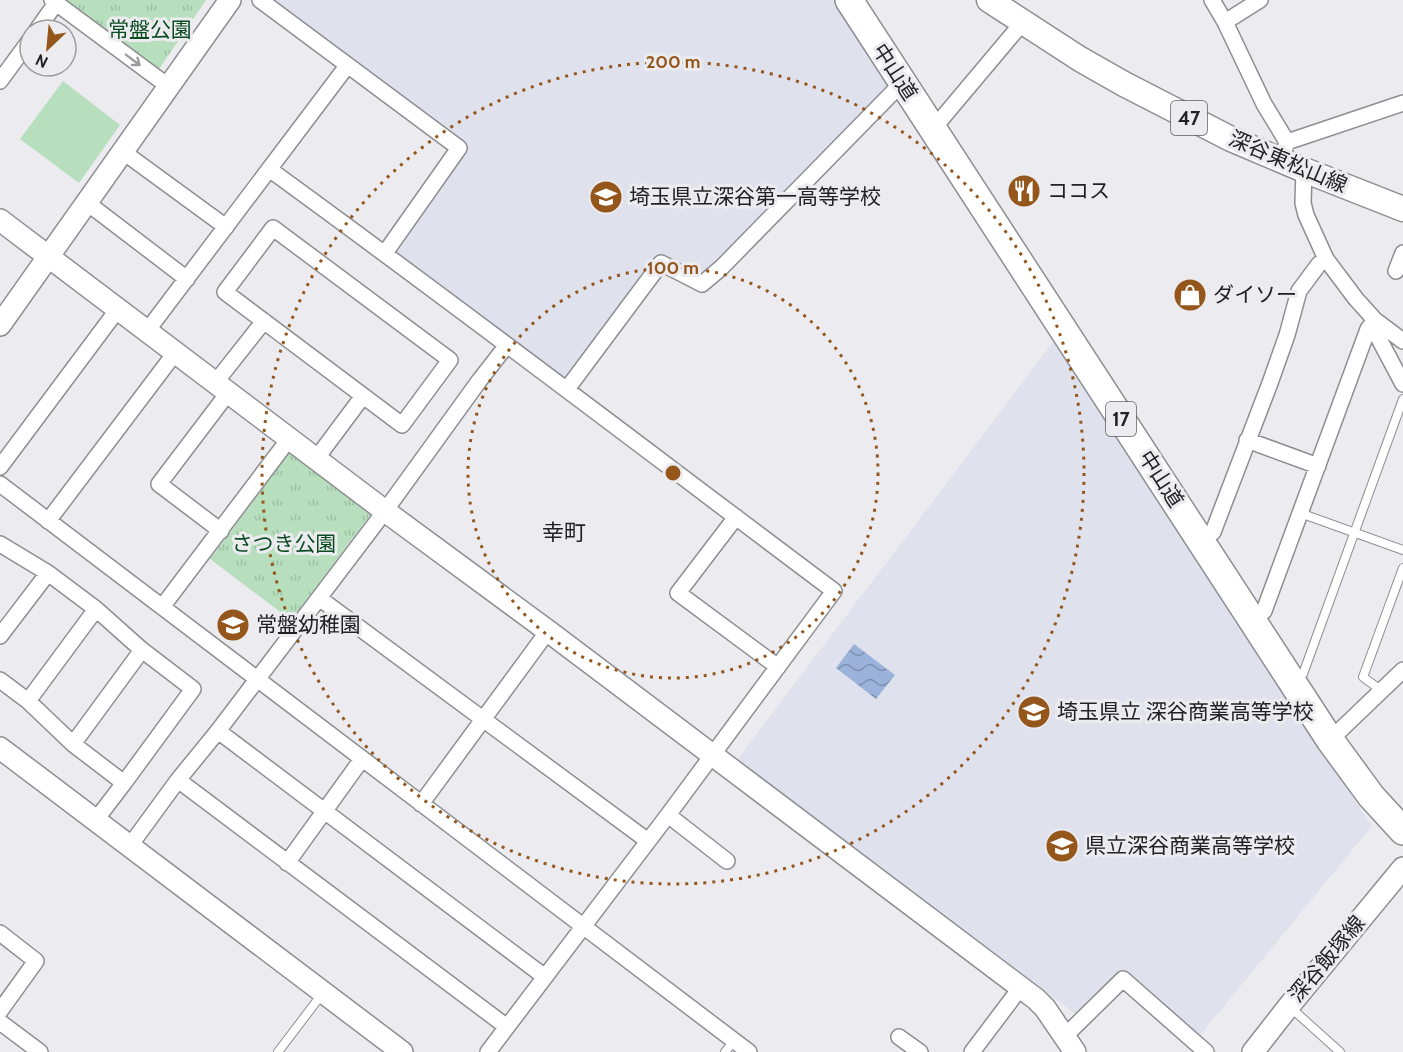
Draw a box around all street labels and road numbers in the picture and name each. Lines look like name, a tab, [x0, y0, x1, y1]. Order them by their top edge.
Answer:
street label: 中山道	[868, 39, 923, 105]
road number: 47	[1171, 101, 1207, 135]
street label: 深谷東松山線	[1225, 125, 1351, 198]
road number: 17	[1106, 402, 1136, 436]
street label: 中山道	[1134, 446, 1189, 512]
street label: 深谷飯塚線	[1283, 910, 1370, 1007]

